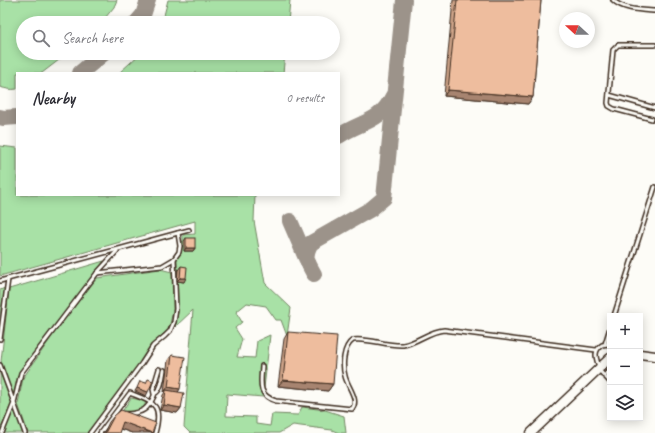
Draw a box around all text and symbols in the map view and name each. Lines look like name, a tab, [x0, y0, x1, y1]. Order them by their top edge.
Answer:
north arrow	[559, 12, 595, 48]
search box	[16, 16, 340, 60]
icon: search	[30, 27, 52, 49]
text: Search here	[62, 29, 123, 48]
text: Nearby	[32, 88, 75, 109]
text: 0 results	[286, 90, 324, 106]
map controls	[607, 313, 643, 421]
button: +	[607, 313, 643, 349]
button: −	[607, 349, 643, 385]
button: layers	[607, 385, 643, 421]

